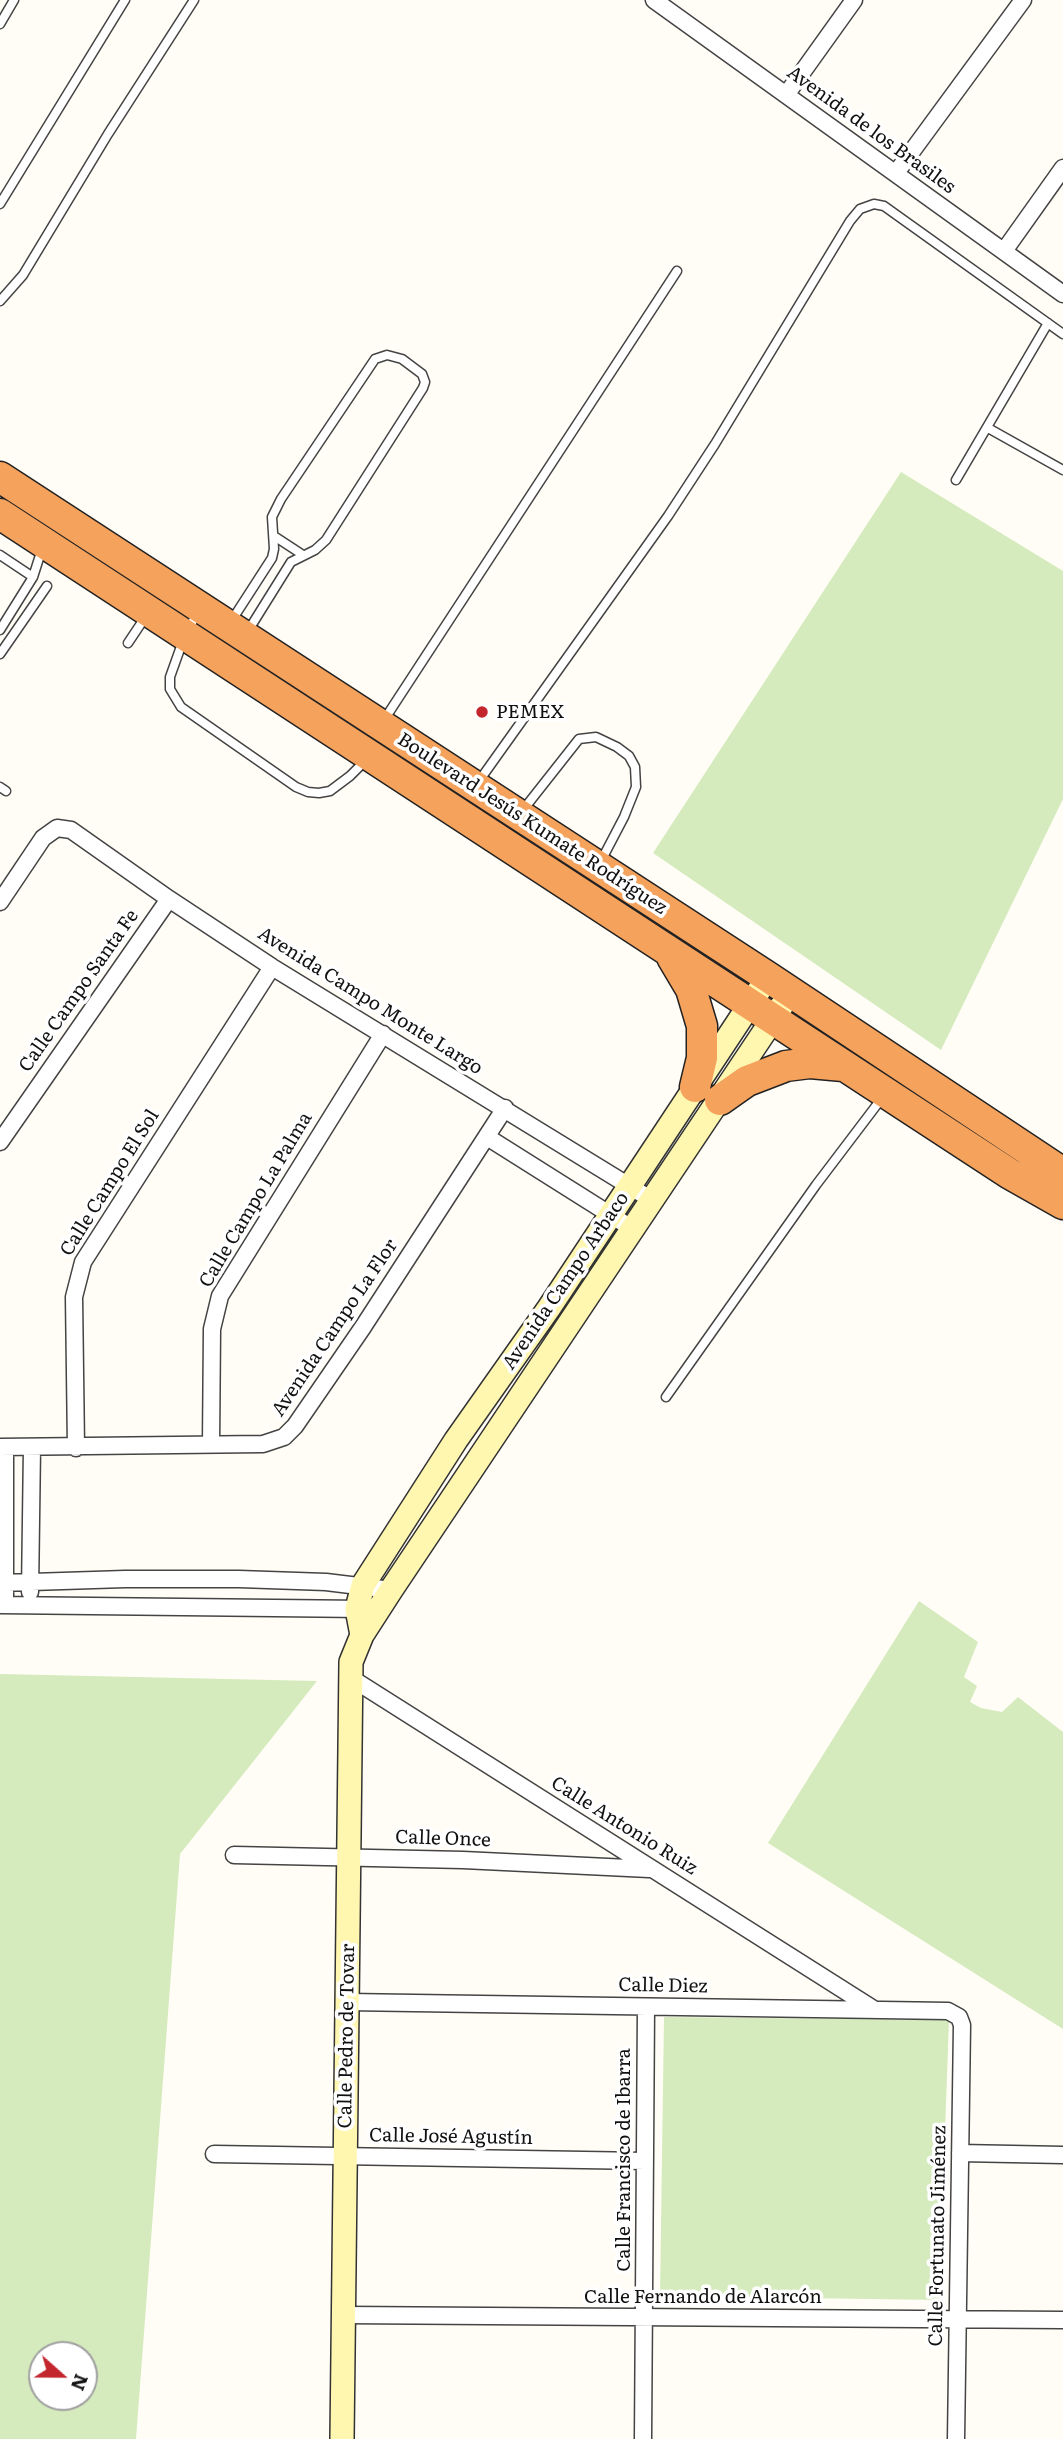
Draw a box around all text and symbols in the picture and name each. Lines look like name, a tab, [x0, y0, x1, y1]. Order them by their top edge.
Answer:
street label: Avenida de los Brasiles	[782, 61, 960, 199]
place label: PEMEX	[496, 701, 564, 723]
marker: PEMEX	[474, 704, 490, 720]
street label: Boulevard Jesús Kumate Rodríguez	[393, 728, 671, 920]
street label: Calle Campo Santa Fe	[14, 905, 144, 1077]
street label: Avenida Campo Monte Largo	[253, 922, 487, 1080]
street label: Calle Campo El Sol	[56, 1106, 164, 1260]
street label: Calle Campo La Palma	[195, 1108, 317, 1292]
street label: Avenida Campo Arbaco	[498, 1188, 634, 1374]
street label: Avenida Campo La Flor	[267, 1235, 403, 1421]
street label: Calle Antonio Ruiz	[547, 1772, 701, 1880]
street label: Calle Once	[395, 1826, 491, 1852]
street label: Calle Pedro de Tovar	[334, 1943, 360, 2129]
street label: Calle Diez	[618, 1974, 708, 1998]
street label: Calle Francisco de Ibarra	[613, 2048, 635, 2272]
street label: Calle José Agustín	[369, 2124, 533, 2150]
street label: Calle Fortunato Jiménez	[925, 2125, 951, 2347]
street label: Calle Fernando de Alarcón	[584, 2286, 822, 2308]
north arrow	[28, 2341, 98, 2411]
text: N	[65, 2370, 97, 2395]

